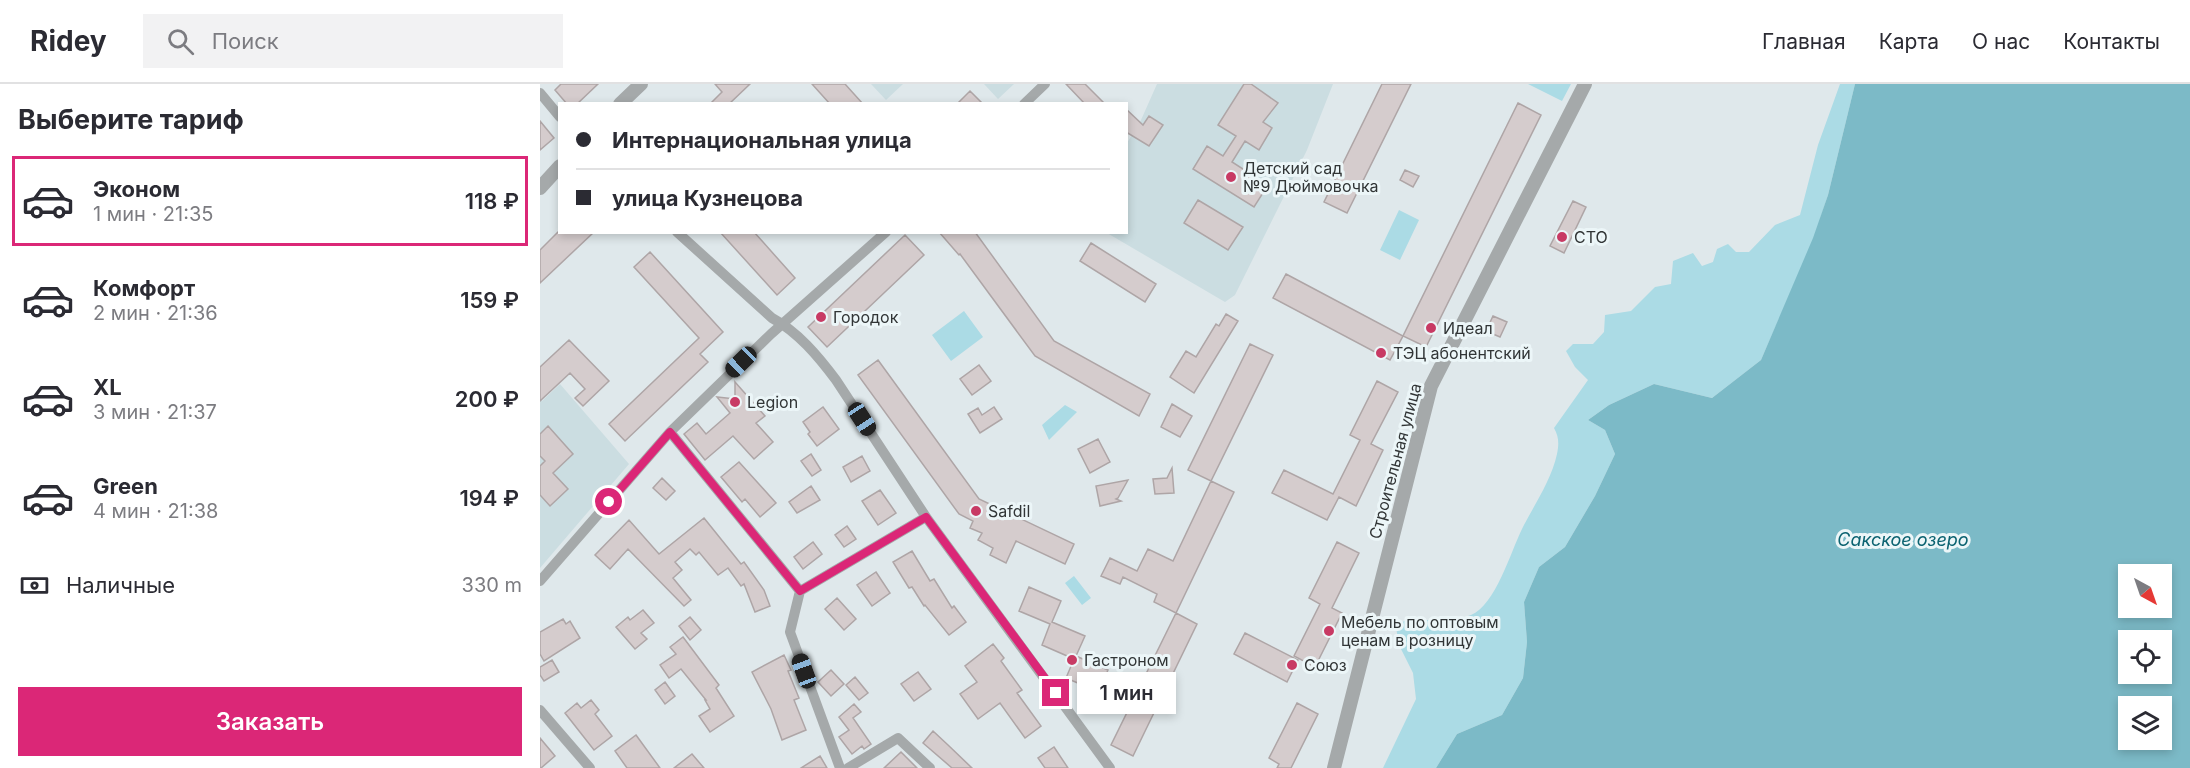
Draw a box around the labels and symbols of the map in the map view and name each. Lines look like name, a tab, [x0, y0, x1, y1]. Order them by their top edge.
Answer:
place label: Детский сад №9 Дюймовочка	[1243, 158, 1379, 196]
marker: Детский сад №9 Дюймовочка	[1224, 170, 1238, 184]
place label: СТО	[1574, 227, 1608, 247]
marker: СТО	[1555, 230, 1569, 244]
place label: Городок	[833, 307, 899, 327]
marker: Городок	[814, 310, 828, 324]
place label: Идеал	[1443, 318, 1493, 338]
marker: Идеал	[1424, 321, 1438, 335]
car	[722, 343, 760, 381]
place label: ТЭЦ абонентский	[1393, 343, 1531, 363]
marker: ТЭЦ абонентский	[1374, 346, 1388, 360]
street label: Строительная улица	[1365, 381, 1425, 541]
place label: Legion	[747, 392, 798, 412]
marker: Legion	[728, 395, 742, 409]
car	[845, 399, 879, 439]
route start	[595, 488, 622, 515]
place label: Safdil	[988, 501, 1030, 521]
marker: Safdil	[969, 504, 983, 518]
water label: Сакское озеро	[1837, 529, 1969, 550]
north arrow	[2118, 564, 2172, 618]
place label: Мебель по оптовым ценам в розницу	[1341, 612, 1499, 650]
marker: Мебель по оптовым ценам в розницу	[1322, 624, 1336, 638]
place label: Гастроном	[1084, 650, 1169, 670]
car	[789, 651, 819, 691]
marker: Гастроном	[1065, 653, 1079, 667]
place label: Союз	[1304, 655, 1347, 675]
marker: Союз	[1285, 658, 1299, 672]
callout: 1 мин	[1077, 672, 1176, 714]
route end	[1042, 679, 1069, 706]

